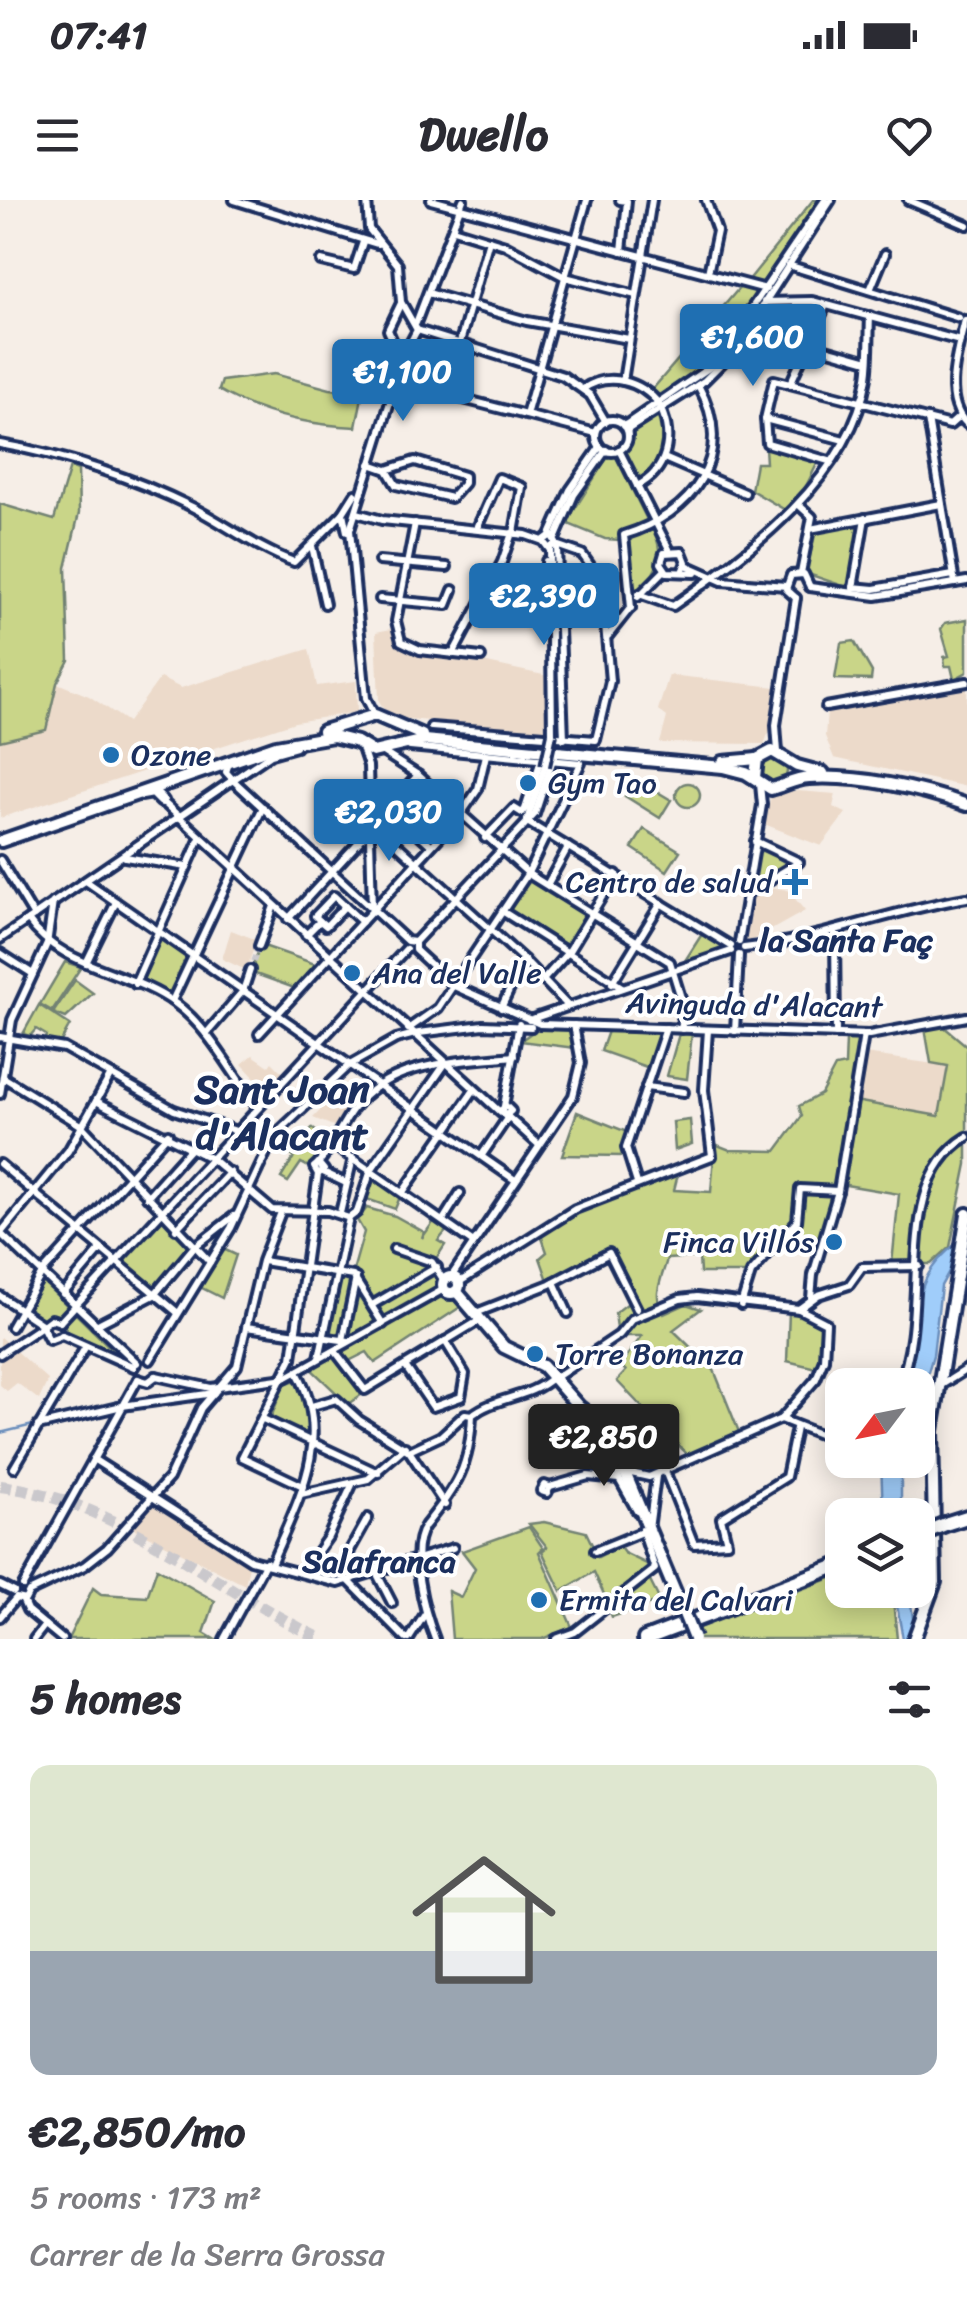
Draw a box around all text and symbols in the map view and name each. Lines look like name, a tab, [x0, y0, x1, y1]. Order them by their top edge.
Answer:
text: 07:41	[50, 2, 147, 69]
text: Dwello	[419, 95, 548, 175]
icon: menu	[30, 108, 85, 163]
icon: heart	[882, 108, 937, 163]
pin: €1,600	[672, 304, 834, 389]
text: €1,600	[702, 308, 804, 365]
pin: €1,100	[322, 339, 484, 424]
text: €1,100	[354, 343, 452, 400]
pin: €2,390	[463, 563, 625, 648]
text: €2,390	[491, 567, 597, 624]
place label: Ozone	[131, 728, 212, 782]
marker: Ozone	[100, 744, 122, 766]
place label: Gym Tao	[548, 756, 657, 810]
marker: Gym Tao	[517, 772, 539, 794]
pin: €2,030	[308, 779, 470, 864]
text: €2,030	[336, 783, 442, 840]
place label: Centro de salud	[566, 855, 774, 909]
marker: Centro de salud	[782, 869, 808, 895]
district label: la Santa Faç	[758, 912, 934, 969]
place label: Ana del Valle	[371, 946, 542, 1000]
marker: Ana del Valle	[341, 962, 363, 984]
street label: Avinguda d'Alacant	[624, 976, 885, 1034]
district label: Sant Joan d'Alacant	[193, 1054, 370, 1171]
place label: Finca Villós	[663, 1215, 814, 1269]
marker: Finca Villós	[823, 1231, 845, 1253]
place label: Torre Bonanza	[555, 1327, 744, 1381]
marker: Torre Bonanza	[524, 1343, 546, 1365]
north arrow	[825, 1368, 935, 1478]
map controls	[825, 1368, 935, 1608]
pin: €2,850	[523, 1404, 685, 1489]
text: €2,850	[550, 1408, 658, 1465]
button: layers	[825, 1498, 935, 1608]
district label: Salafranca	[301, 1533, 456, 1590]
place label: Ermita del Calvari	[559, 1573, 793, 1627]
marker: Ermita del Calvari	[528, 1589, 550, 1611]
text: 5 homes	[30, 1662, 181, 1736]
icon: filters	[882, 1672, 937, 1727]
icon: home	[394, 1830, 574, 2010]
text: €2,850/mo	[30, 2095, 245, 2169]
text: 5 rooms · 173 m²	[30, 2169, 261, 2226]
text: Carrer de la Serra Grossa	[30, 2226, 385, 2283]

